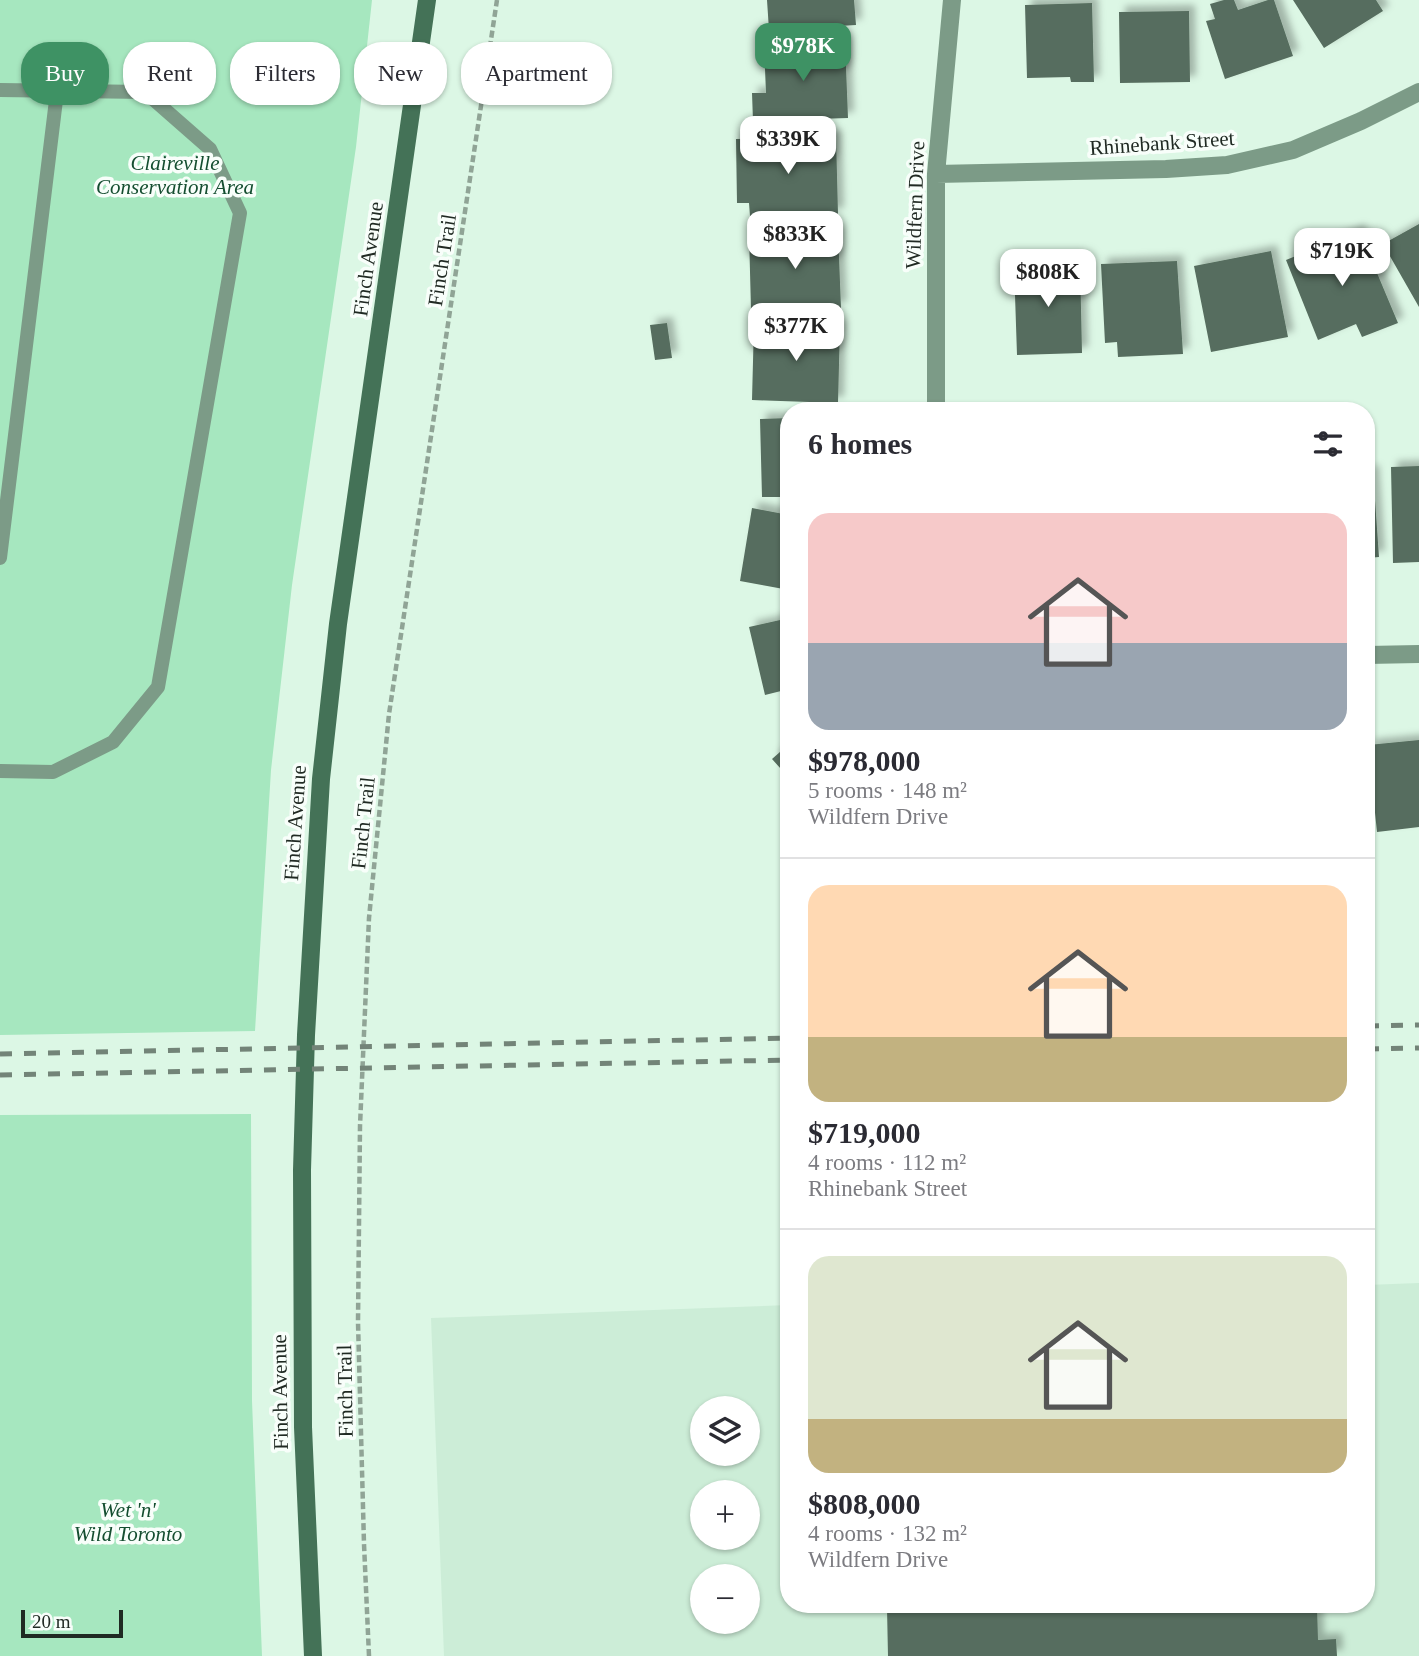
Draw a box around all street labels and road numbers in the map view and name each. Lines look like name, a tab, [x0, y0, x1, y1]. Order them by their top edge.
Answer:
street label: Rhinebank Street	[1089, 126, 1235, 160]
street label: Wildfern Drive	[901, 141, 929, 269]
street label: Finch Avenue	[348, 200, 388, 318]
street label: Finch Trail	[423, 212, 461, 308]
street label: Finch Avenue	[279, 764, 311, 882]
street label: Finch Trail	[346, 775, 380, 870]
street label: Finch Avenue	[267, 1334, 293, 1450]
street label: Finch Trail	[332, 1344, 358, 1438]

